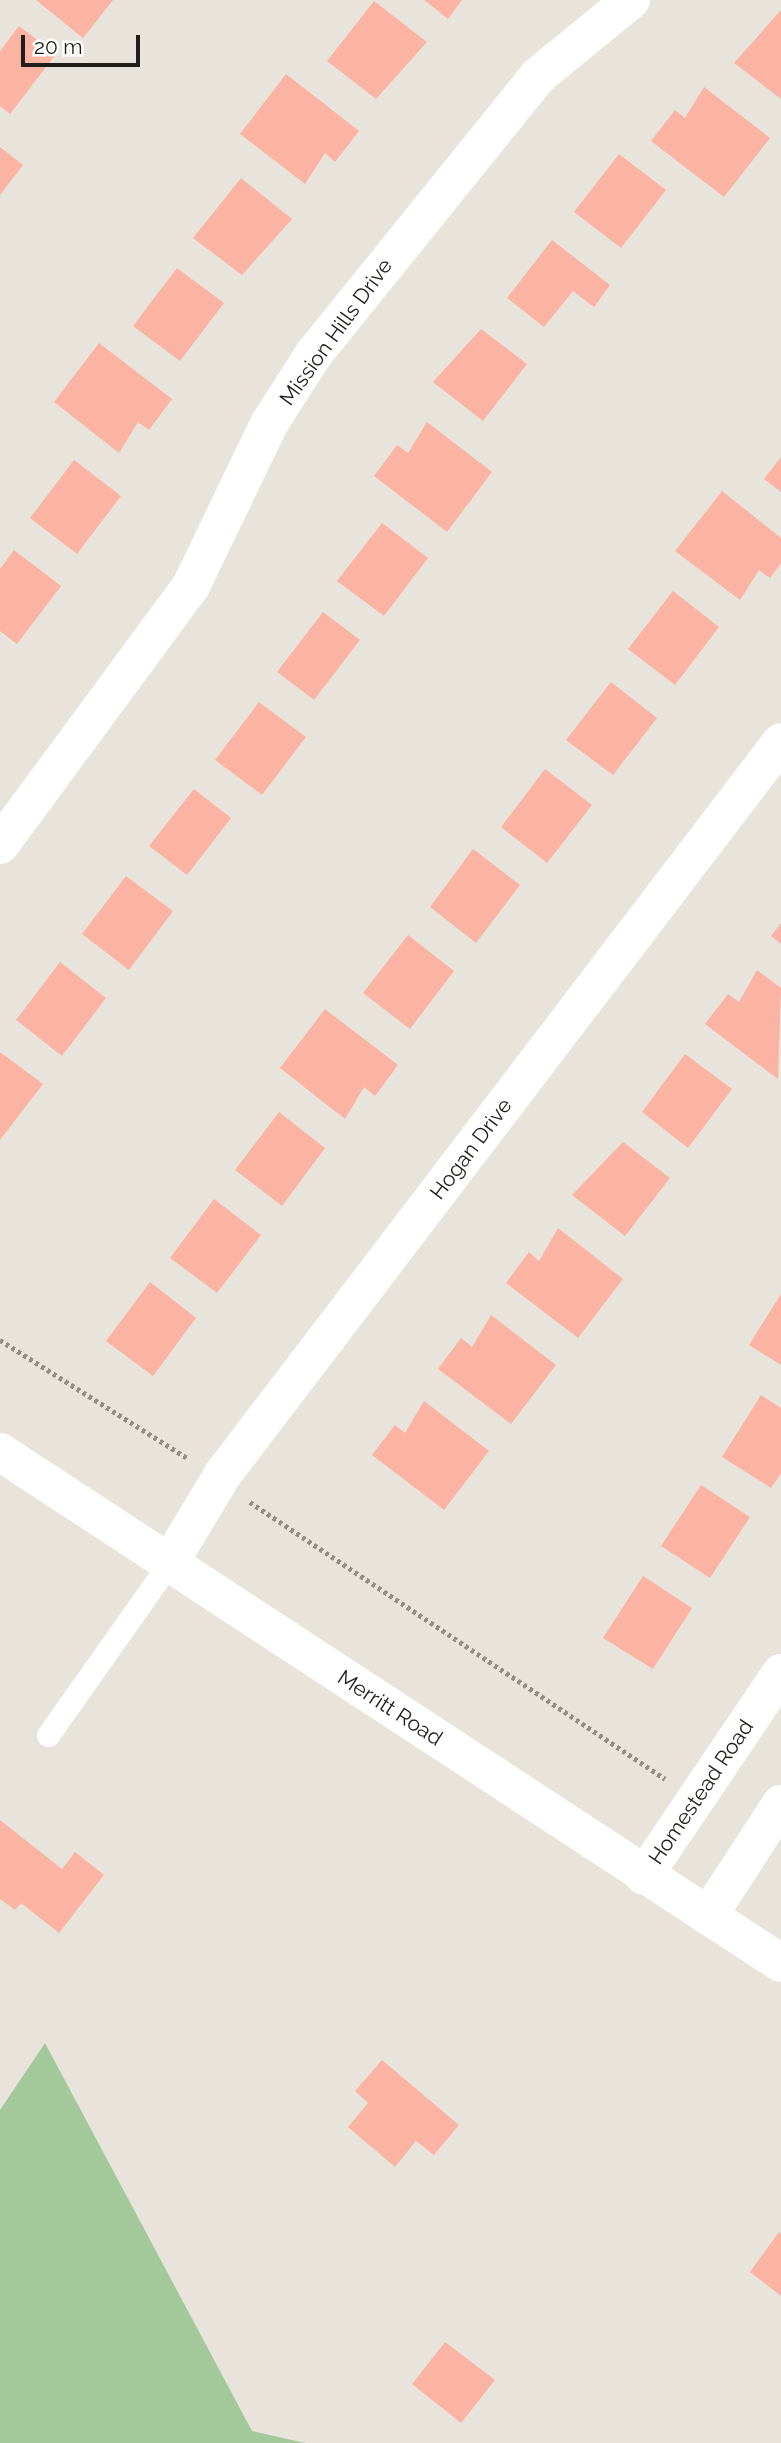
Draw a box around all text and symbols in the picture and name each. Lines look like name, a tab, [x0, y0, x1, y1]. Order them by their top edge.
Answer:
scale bar	[24, 21, 144, 65]
text: 20 m	[34, 34, 82, 59]
street label: Mission Hills Drive	[274, 254, 398, 410]
street label: Hogan Drive	[425, 1094, 517, 1204]
street label: Merritt Road	[333, 1665, 447, 1751]
street label: Homestead Road	[643, 1715, 759, 1869]

